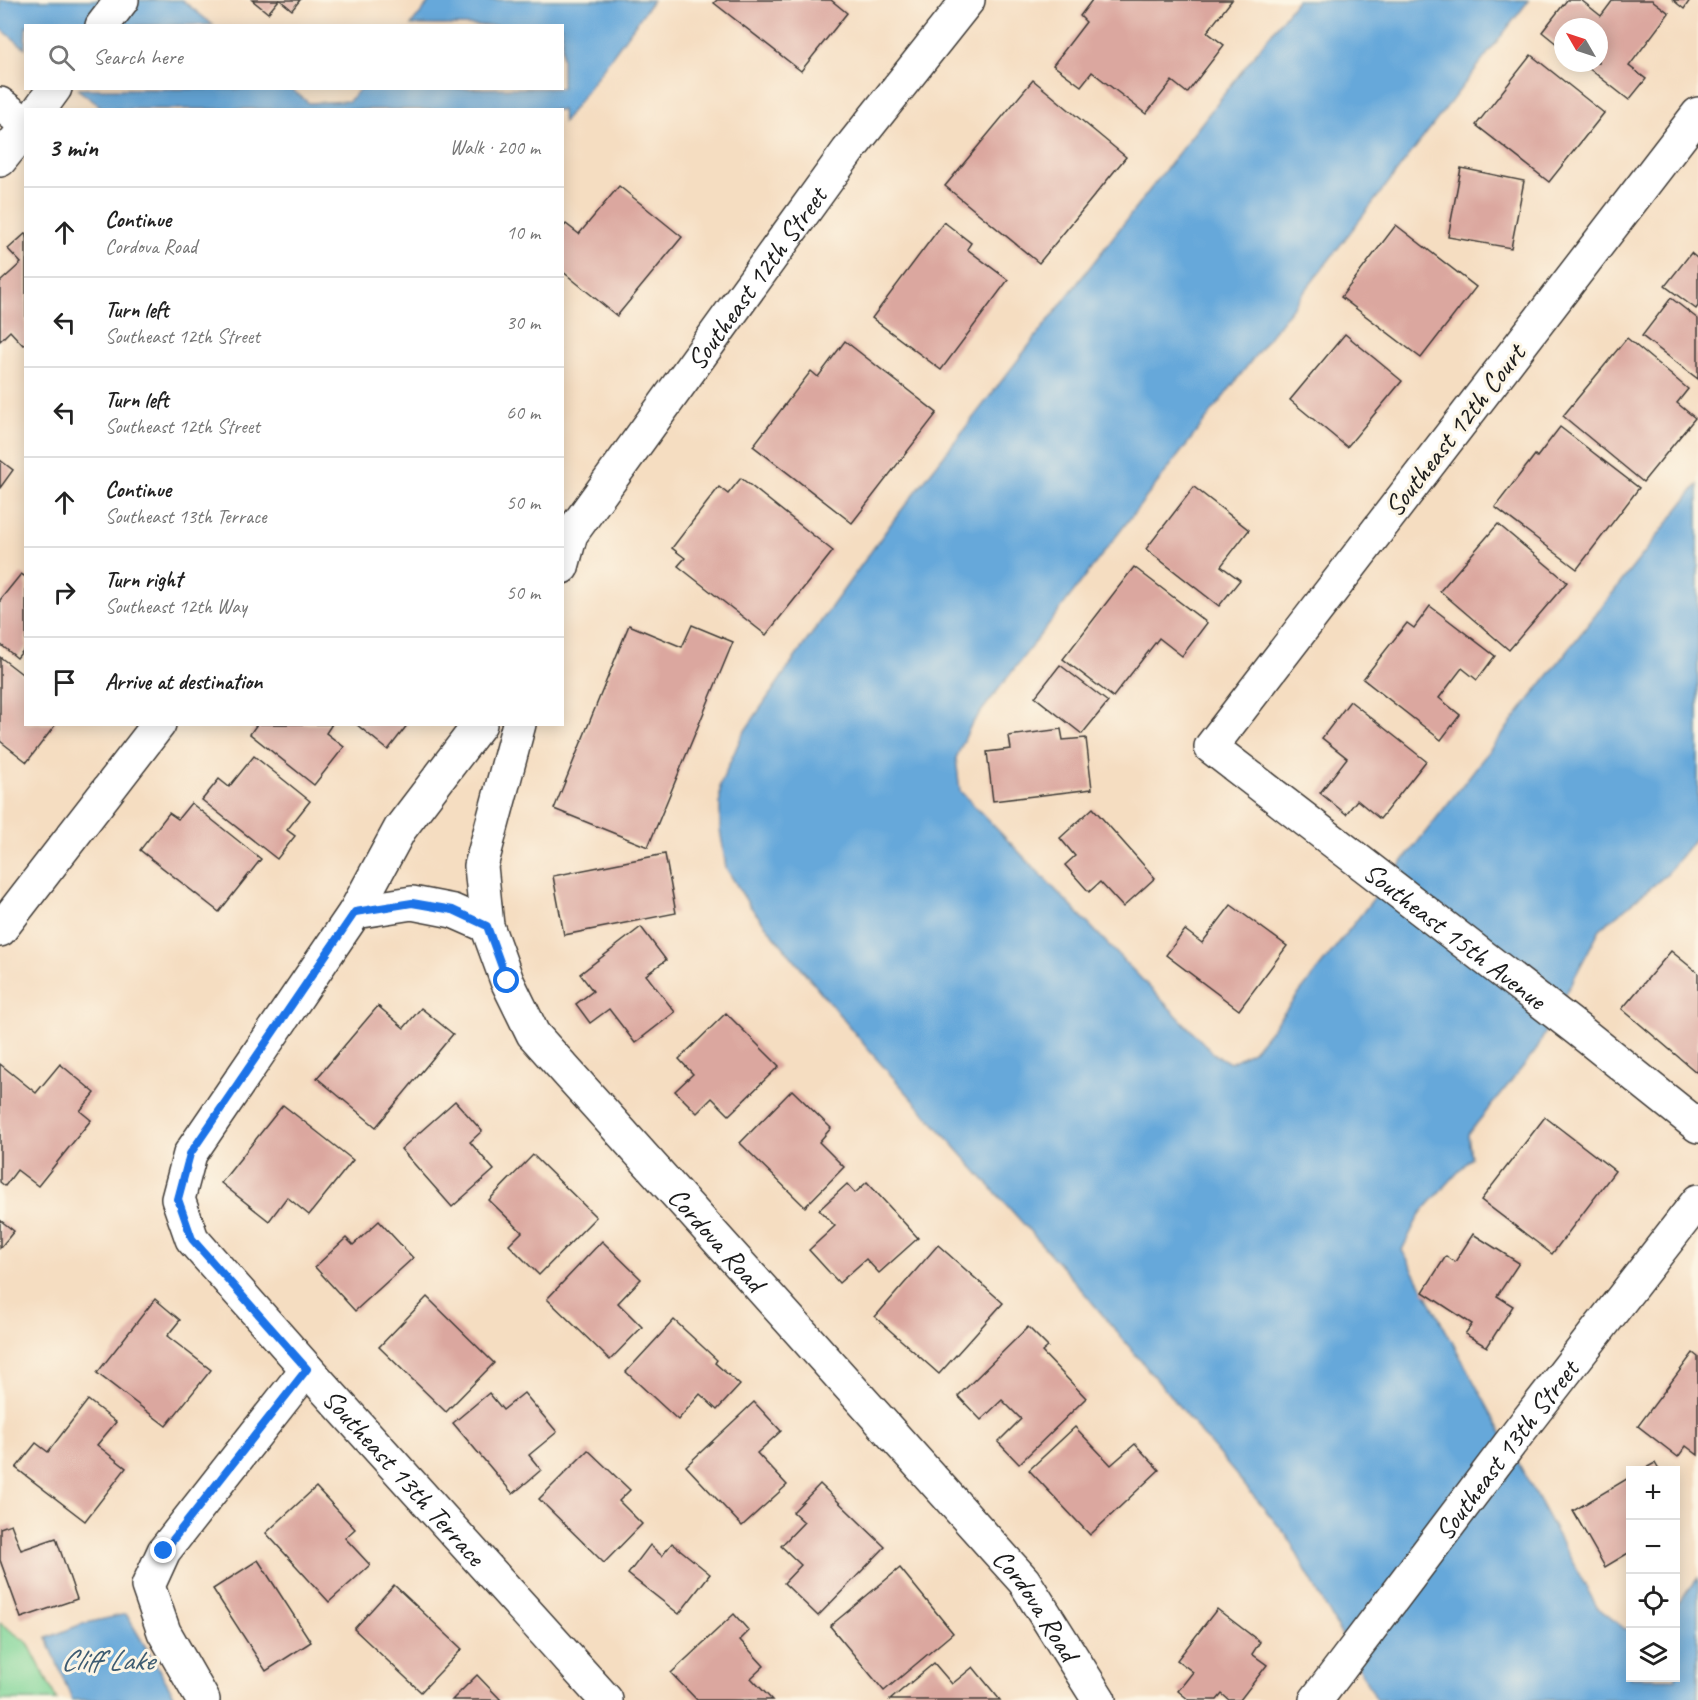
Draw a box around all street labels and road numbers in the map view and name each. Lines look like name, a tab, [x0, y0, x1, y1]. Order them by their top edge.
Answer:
street label: Southeast 12th Street	[679, 178, 836, 377]
street label: Southeast 12th Court	[1376, 335, 1534, 524]
street label: Southeast 15th Avenue	[1357, 854, 1555, 1018]
street label: Cordova Road	[660, 1180, 775, 1302]
street label: Southeast 13th Street	[1426, 1351, 1588, 1547]
street label: Southeast 13th Terrace	[315, 1381, 494, 1574]
street label: Cordova Road	[985, 1541, 1089, 1670]

